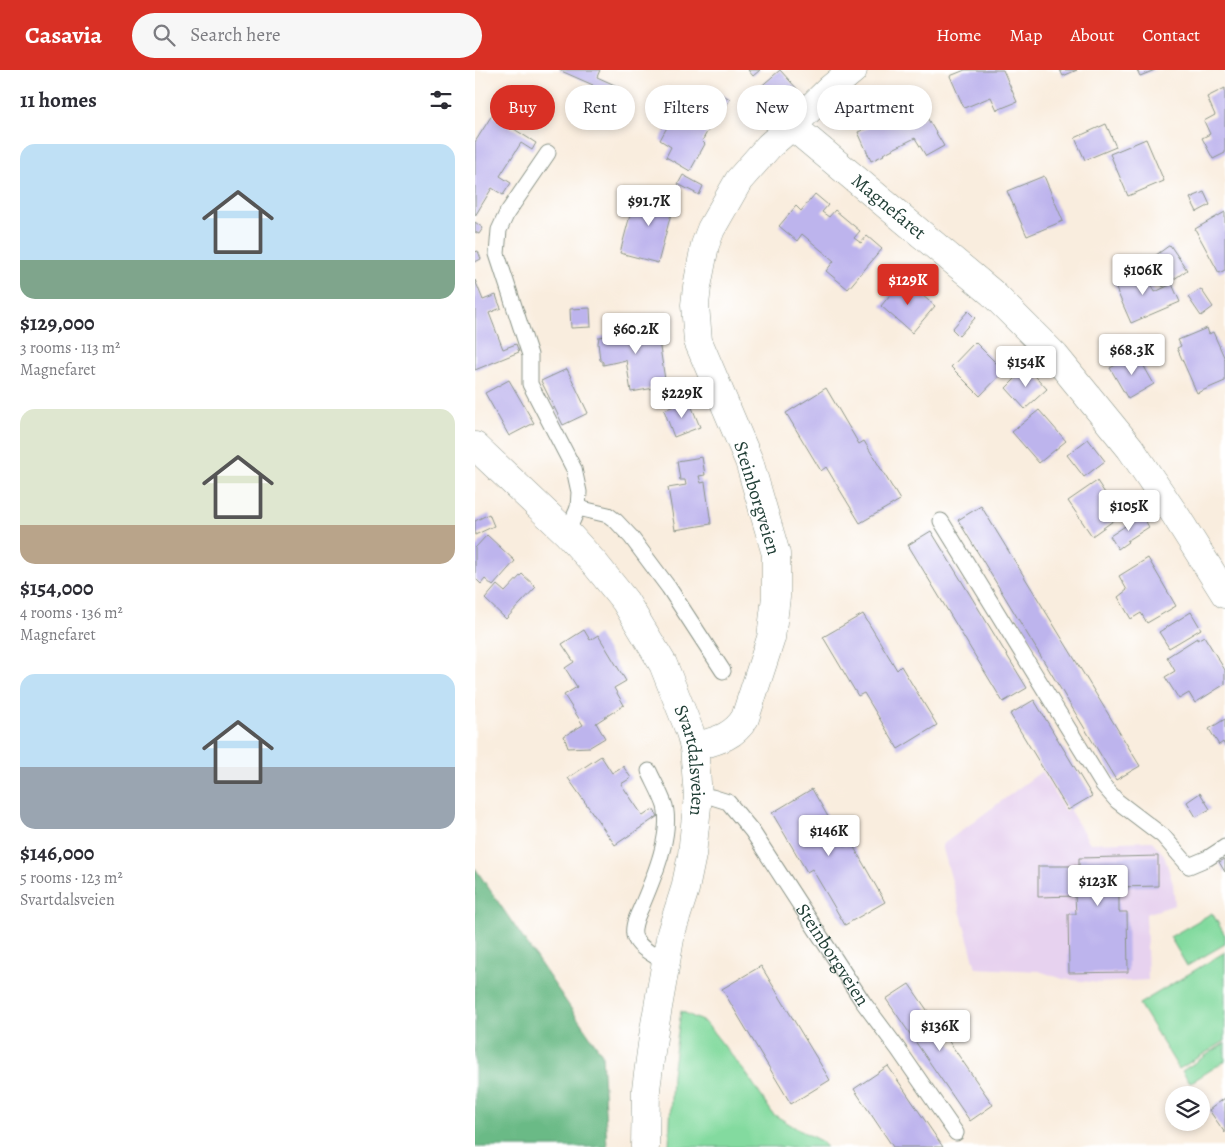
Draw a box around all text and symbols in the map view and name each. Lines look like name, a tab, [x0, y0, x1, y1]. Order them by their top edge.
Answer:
search box	[132, 13, 482, 58]
text: Casavia	[25, 19, 102, 51]
icon: search	[150, 21, 178, 49]
text: Search here	[190, 22, 281, 48]
text: Home	[936, 23, 981, 47]
text: Map	[1009, 23, 1042, 47]
text: About	[1070, 23, 1114, 47]
text: Contact	[1142, 23, 1200, 47]
chip: Buy	[490, 85, 555, 130]
chip: Rent	[565, 85, 635, 130]
chip: Filters	[645, 85, 727, 130]
chip: New	[737, 85, 807, 130]
chip: Apartment	[817, 85, 932, 130]
text: 11 homes	[20, 86, 97, 114]
icon: filters	[427, 86, 455, 114]
street label: Magnefaret	[846, 168, 932, 246]
icon: home	[193, 177, 283, 267]
pin: $91.7K	[608, 184, 690, 227]
text: $91.7K	[628, 190, 670, 212]
pin: $106K	[1108, 254, 1178, 296]
text: $106K	[1123, 259, 1163, 281]
pin: $129K	[873, 264, 943, 306]
text: $129K	[889, 269, 927, 291]
text: $129,000	[20, 309, 95, 337]
pin: $60.2K	[595, 312, 677, 355]
text: $60.2K	[613, 318, 659, 340]
pin: $68.3K	[1091, 334, 1173, 376]
text: 3 rooms · 113 m²	[20, 337, 120, 359]
text: $68.3K	[1110, 339, 1154, 361]
pin: $154K	[991, 346, 1061, 388]
text: $154K	[1007, 351, 1045, 373]
text: Magnefaret	[20, 359, 96, 381]
pin: $229K	[647, 376, 717, 419]
text: $229K	[662, 382, 702, 404]
street label: Steinborgveien	[727, 438, 787, 558]
icon: home	[193, 442, 283, 532]
pin: $105K	[1094, 490, 1164, 532]
text: $105K	[1110, 495, 1148, 517]
text: $154,000	[20, 574, 93, 602]
text: 4 rooms · 136 m²	[20, 602, 123, 624]
text: Magnefaret	[20, 624, 96, 646]
street label: Svartdalsveien	[668, 701, 711, 817]
icon: home	[193, 707, 283, 797]
pin: $146K	[794, 814, 864, 857]
text: $146K	[810, 820, 848, 842]
text: $146,000	[20, 839, 94, 867]
pin: $123K	[1063, 864, 1133, 907]
text: 5 rooms · 123 m²	[20, 867, 123, 889]
text: $123K	[1079, 870, 1117, 892]
text: Svartdalsveien	[20, 889, 115, 911]
street label: Steinborgveien	[789, 898, 875, 1011]
pin: $136K	[905, 1010, 975, 1052]
text: $136K	[921, 1015, 959, 1037]
map controls	[1165, 1086, 1210, 1131]
button: layers	[1165, 1086, 1210, 1131]

